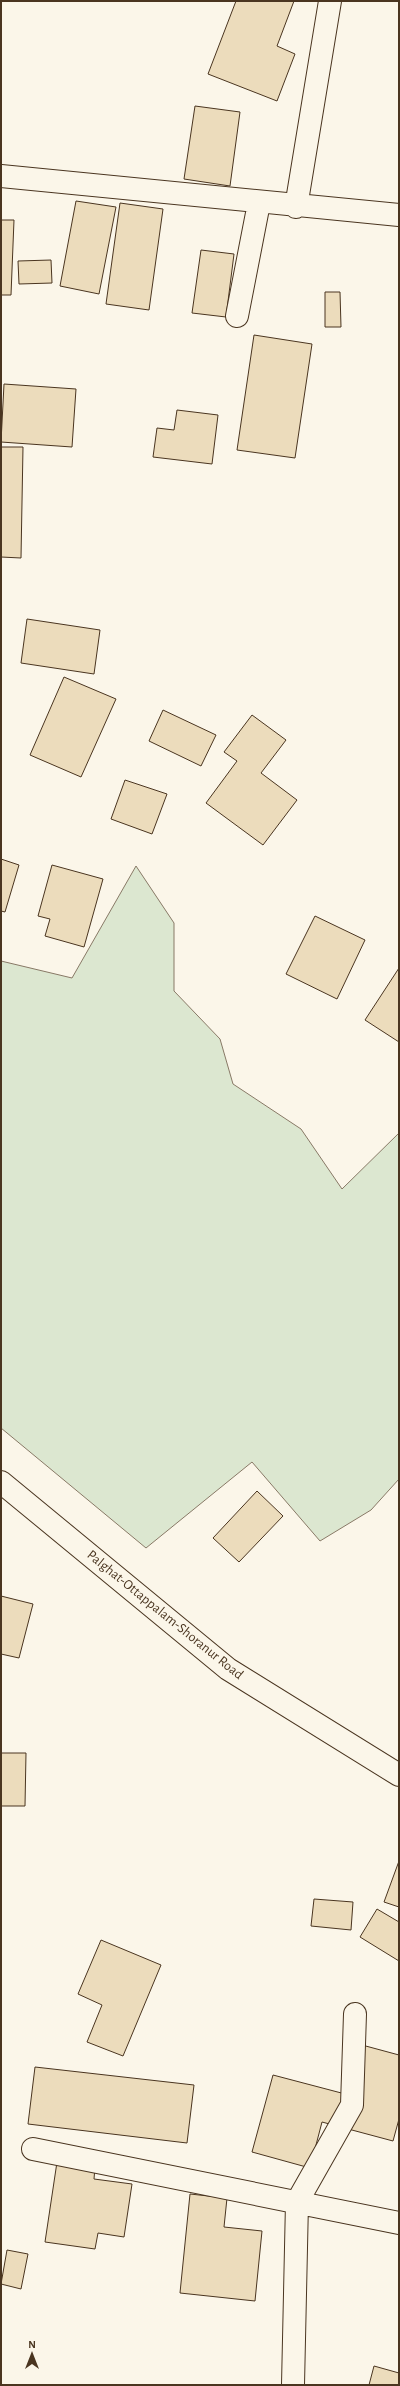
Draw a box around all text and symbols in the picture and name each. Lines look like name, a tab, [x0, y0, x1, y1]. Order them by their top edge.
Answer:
street label: Palghat-Ottappalam-Shoranur Road	[84, 1548, 246, 1682]
north arrow	[12, 2334, 52, 2374]
text: N	[28, 2339, 36, 2350]

